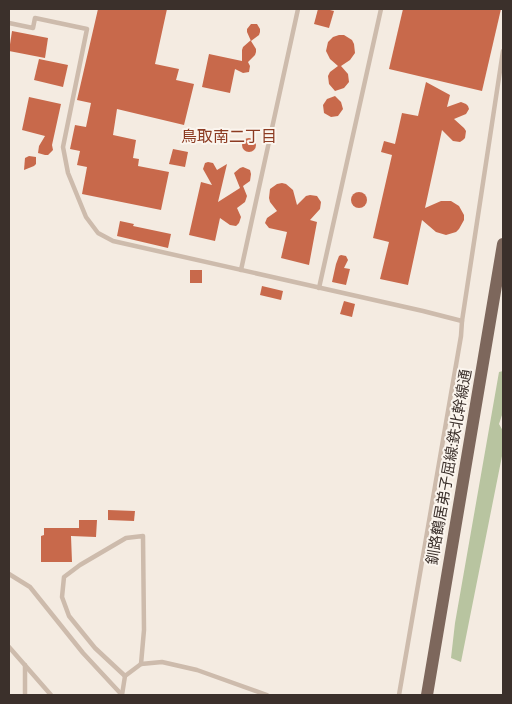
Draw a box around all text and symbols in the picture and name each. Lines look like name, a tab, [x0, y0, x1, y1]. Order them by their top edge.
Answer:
district label: 鳥取南二丁目	[181, 127, 277, 146]
street label: 釧路鶴居弟子屈線:鉄北幹線通	[423, 368, 475, 566]

